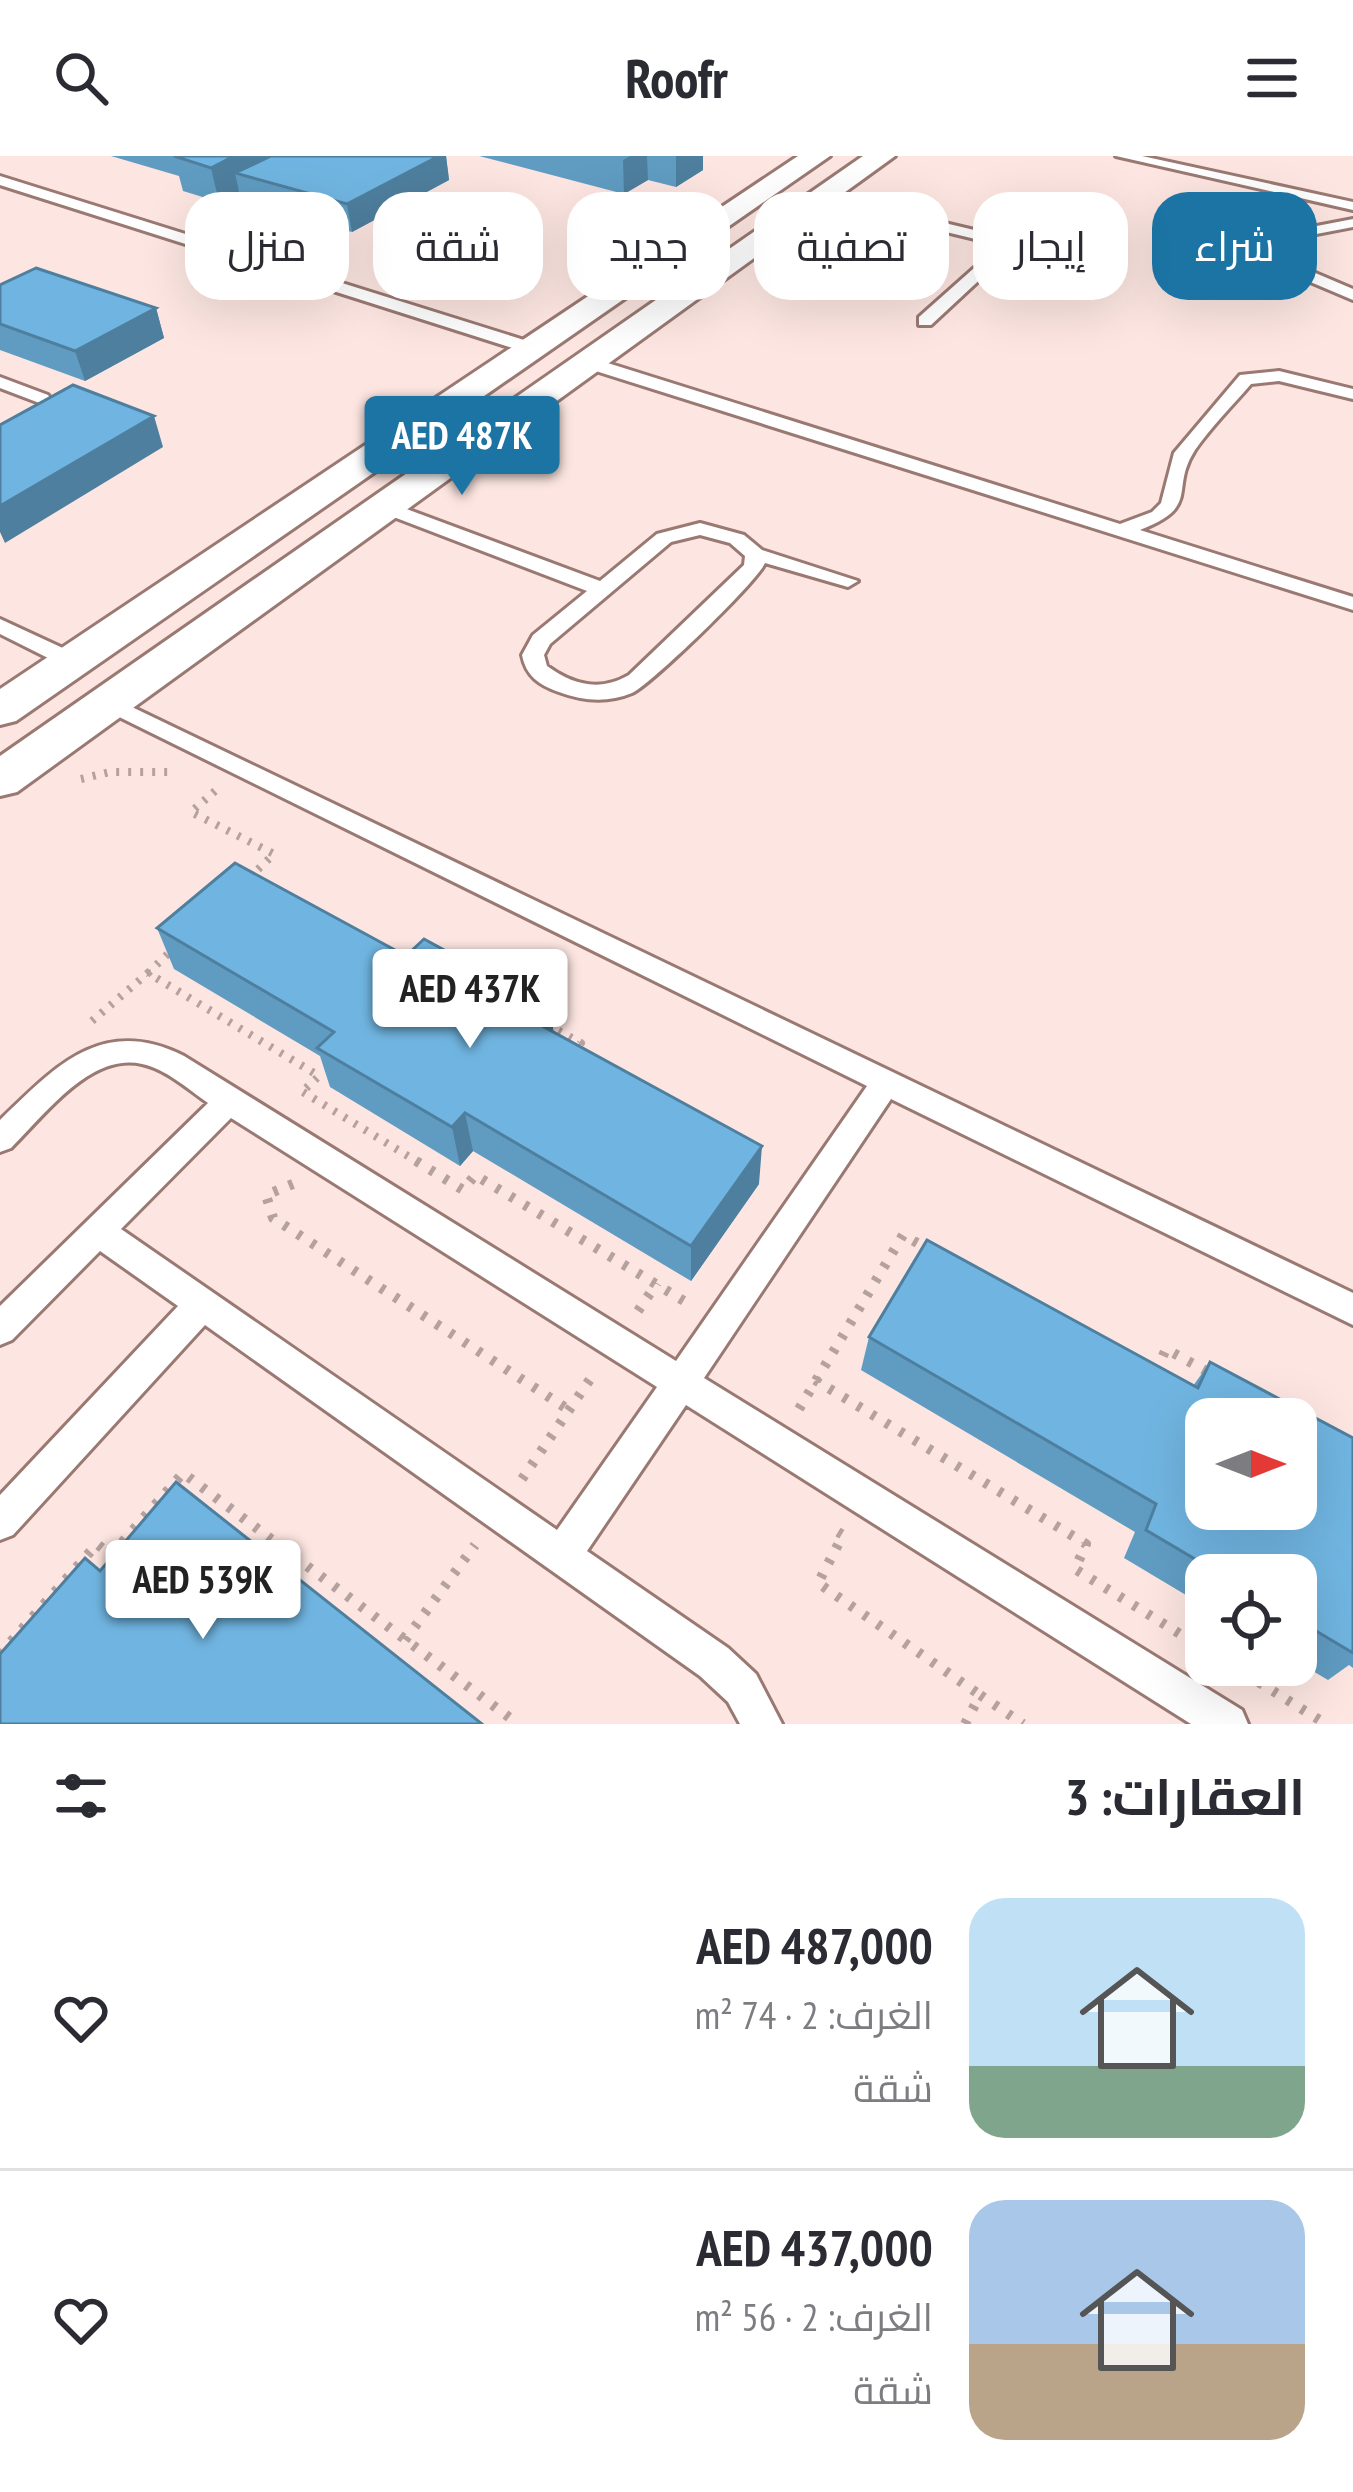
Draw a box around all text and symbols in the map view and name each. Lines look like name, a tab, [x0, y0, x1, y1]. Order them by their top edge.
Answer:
text: Roofr	[625, 43, 728, 113]
icon: search	[48, 45, 114, 111]
icon: menu	[1239, 45, 1305, 111]
chip: منزل	[185, 192, 349, 300]
chip: شقة	[373, 192, 543, 300]
chip: جديد	[567, 192, 730, 300]
chip: تصفية	[754, 192, 949, 300]
chip: إيجار	[973, 192, 1128, 300]
chip: شراء	[1152, 192, 1317, 300]
pin: AED 487K	[338, 396, 586, 498]
text: AED 487K	[392, 409, 532, 460]
pin: AED 437K	[346, 949, 594, 1051]
text: AED 437K	[400, 962, 540, 1013]
north arrow	[1185, 1398, 1317, 1530]
map controls	[1185, 1398, 1317, 1686]
pin: AED 539K	[79, 1540, 327, 1642]
text: AED 539K	[133, 1553, 273, 1604]
button: locate	[1185, 1554, 1317, 1686]
icon: filters	[48, 1763, 114, 1829]
text: العقارات: 3	[1065, 1763, 1305, 1829]
text: AED 487,000	[696, 1912, 933, 1978]
icon: home	[1065, 1946, 1209, 2090]
icon: heart	[48, 1985, 114, 2051]
text: الغرف: 2 · 74 m²	[695, 1989, 933, 2040]
text: شقة	[853, 2062, 933, 2113]
text: AED 437,000	[696, 2214, 933, 2280]
icon: home	[1065, 2248, 1209, 2392]
icon: heart	[48, 2287, 114, 2353]
text: الغرف: 2 · 56 m²	[695, 2291, 933, 2342]
text: شقة	[853, 2364, 933, 2415]

